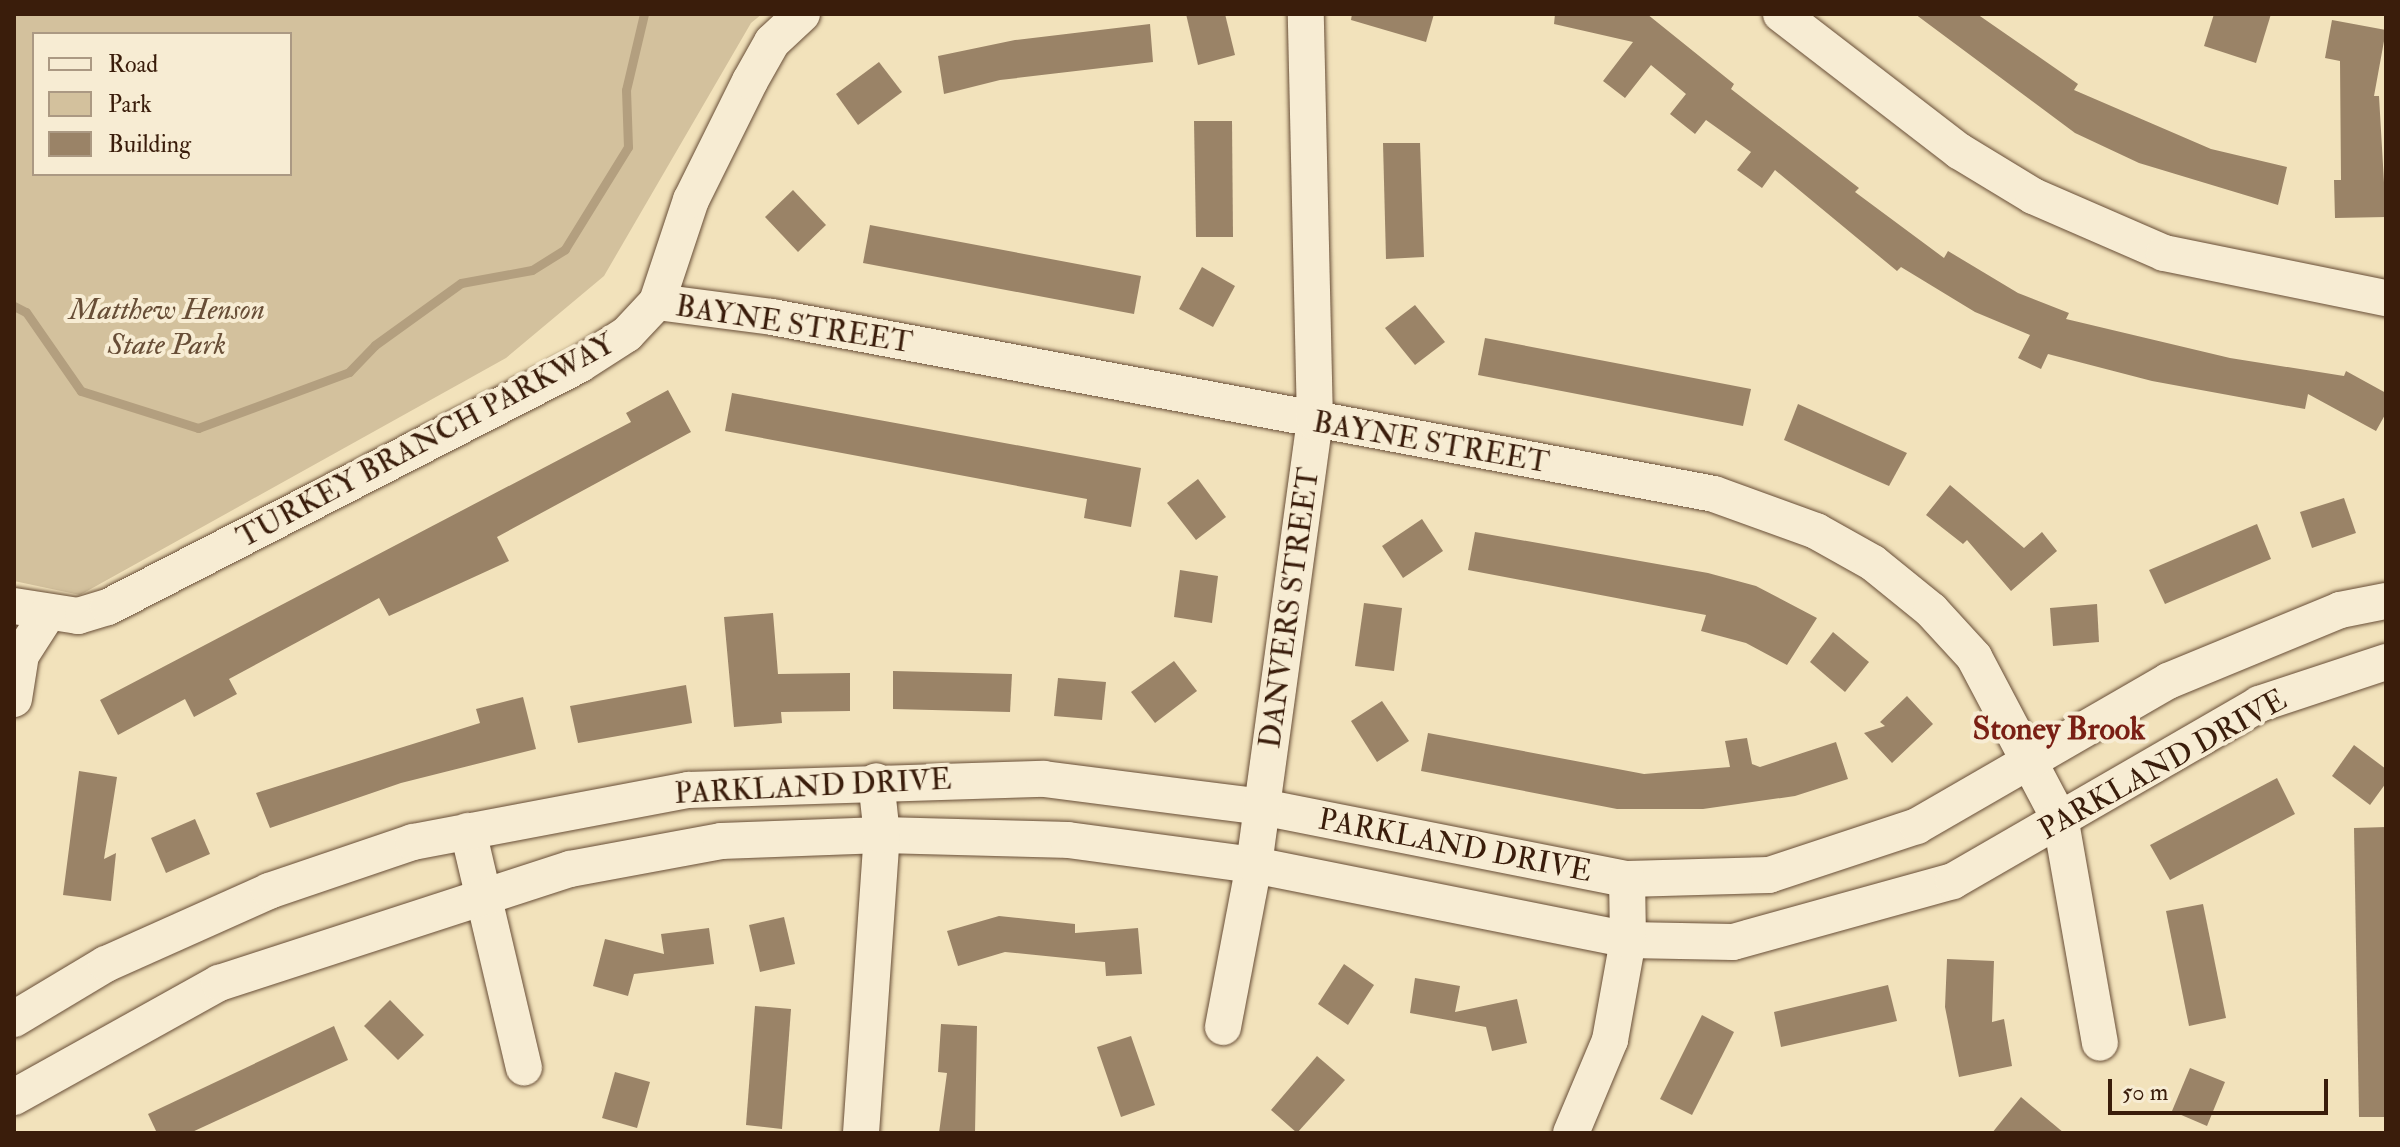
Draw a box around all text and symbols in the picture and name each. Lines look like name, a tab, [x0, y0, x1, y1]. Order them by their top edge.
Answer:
legend	[32, 32, 292, 176]
text: Road	[108, 49, 158, 80]
text: Park	[108, 89, 152, 120]
text: Building	[108, 129, 191, 160]
street label: BAYNE STREET	[673, 289, 915, 361]
park label: Matthew Henson State Park	[69, 292, 265, 362]
street label: TURKEY BRANCH PARKWAY	[231, 326, 621, 556]
street label: BAYNE STREET	[1310, 405, 1552, 481]
street label: DANVERS STREET	[1252, 465, 1328, 751]
street label: PARKLAND DRIVE	[2033, 682, 2293, 848]
district label: Stoney Brook	[1973, 710, 2145, 748]
street label: PARKLAND DRIVE	[673, 762, 953, 812]
street label: PARKLAND DRIVE	[1315, 802, 1595, 890]
scale bar	[2112, 1063, 2332, 1113]
text: 50 m	[2122, 1077, 2168, 1108]

